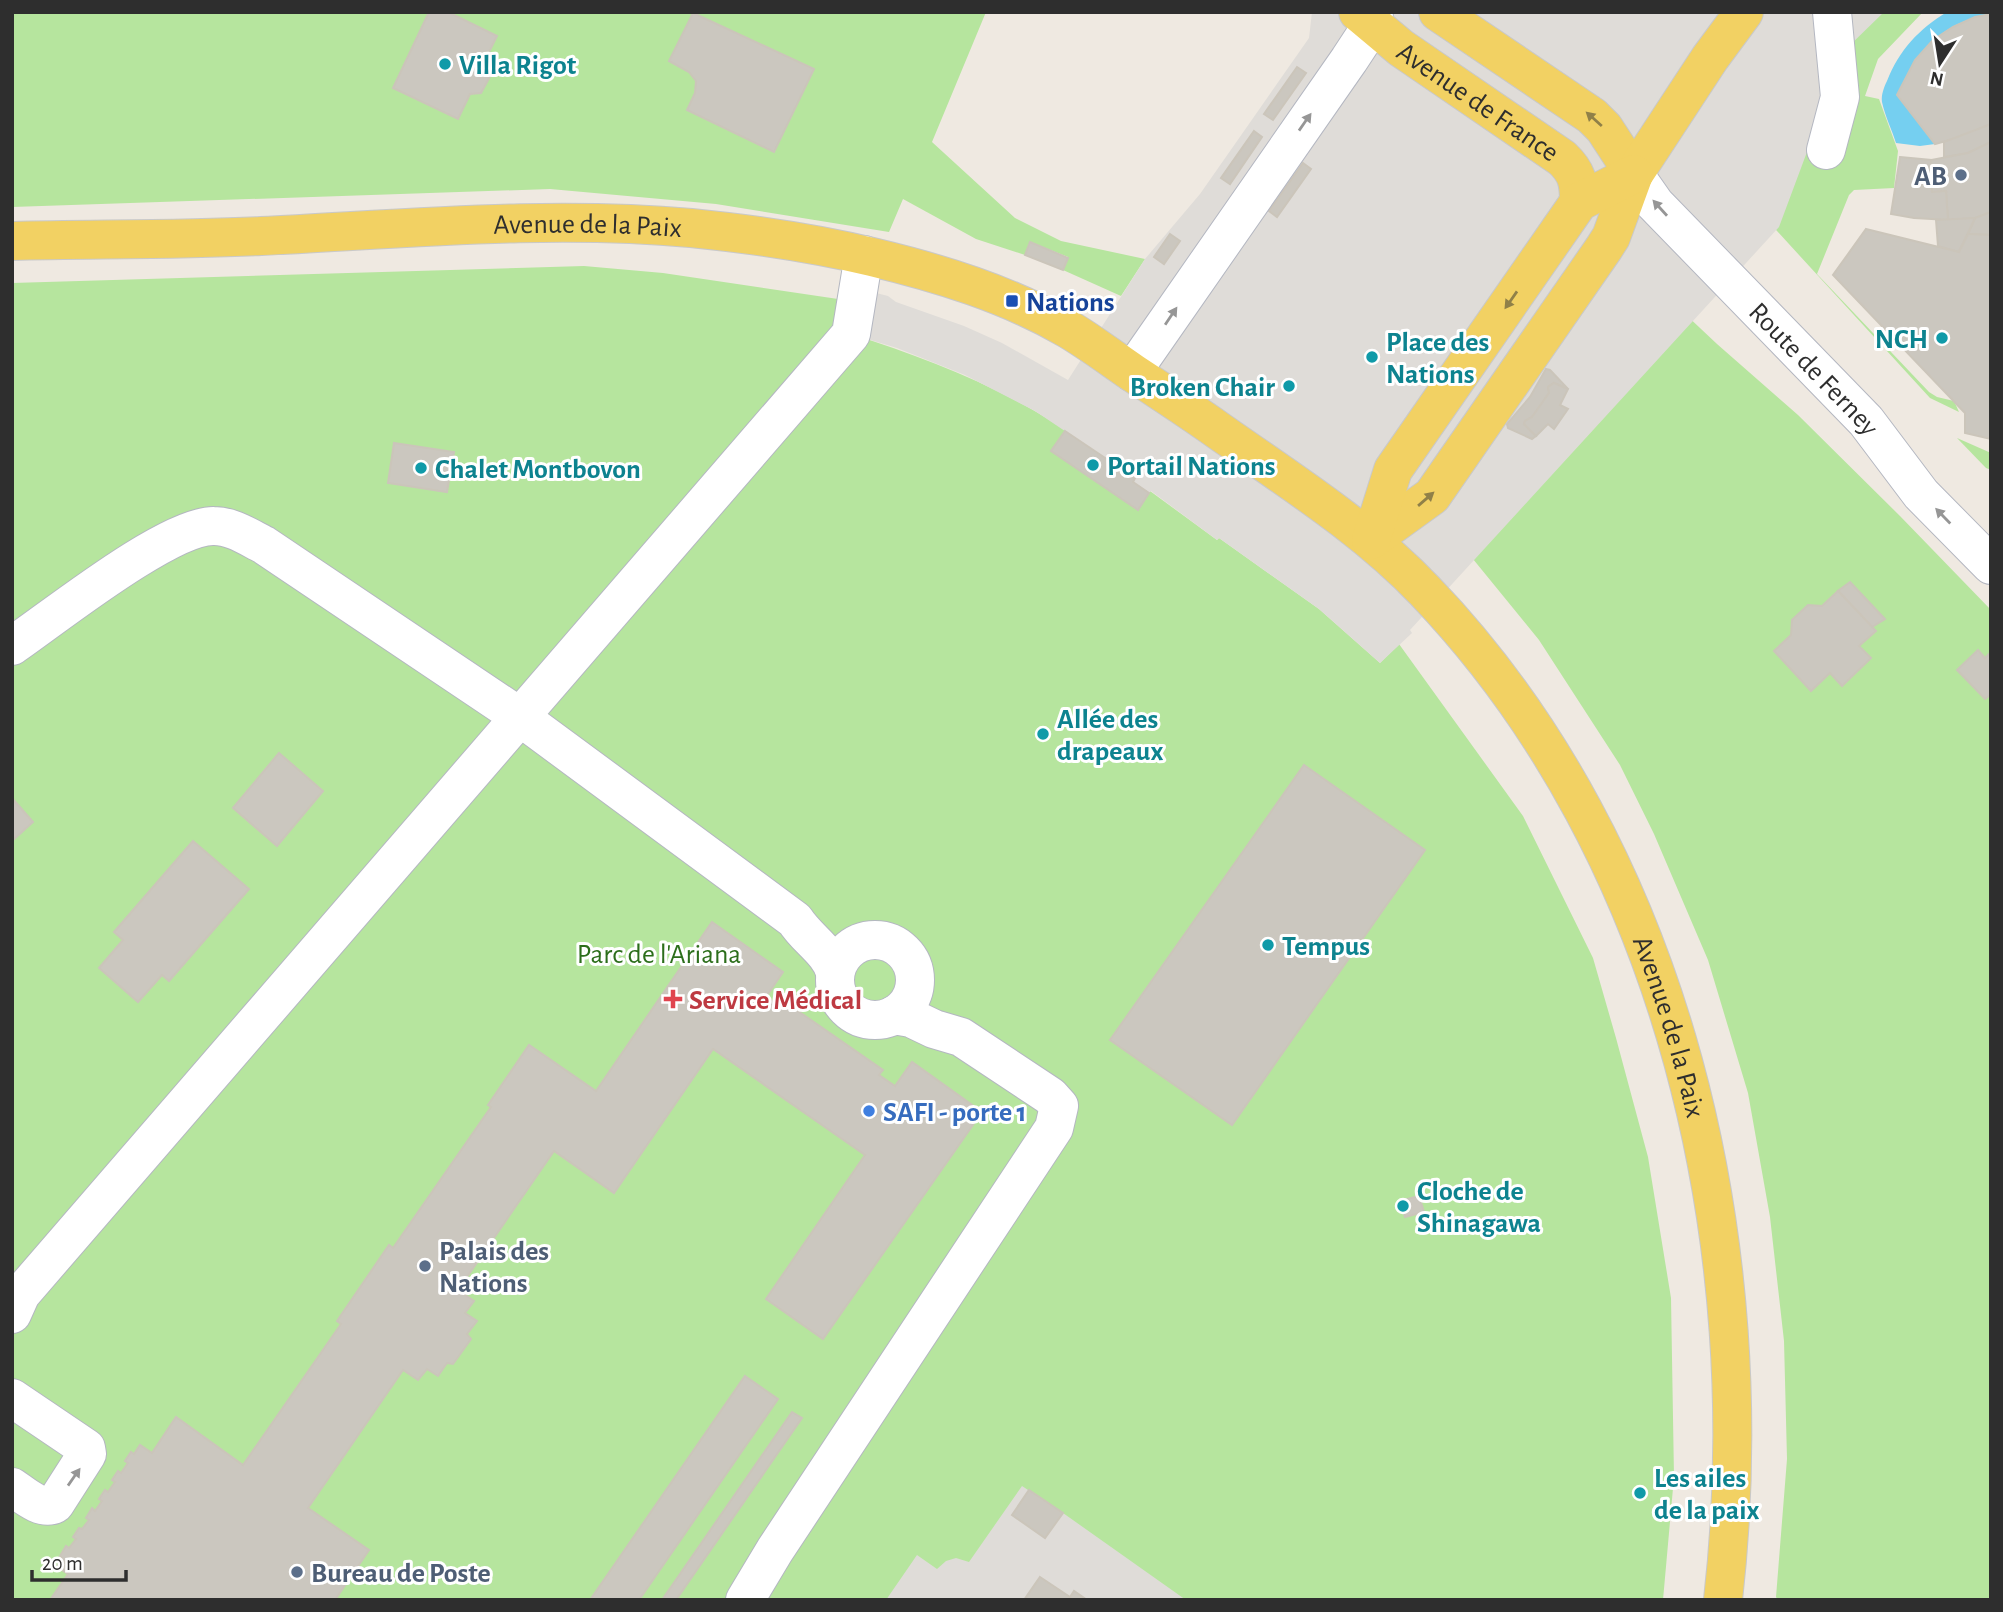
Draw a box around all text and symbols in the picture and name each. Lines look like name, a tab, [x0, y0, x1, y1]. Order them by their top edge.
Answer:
north arrow	[1905, 28, 1975, 98]
street label: Avenue de France	[1391, 38, 1563, 168]
place label: Villa Rigot	[459, 52, 577, 80]
marker: Villa Rigot	[437, 56, 453, 72]
text: N	[1928, 67, 1945, 89]
one-way arrow	[1585, 111, 1603, 127]
one-way arrow	[1298, 113, 1312, 131]
place label: AB	[1914, 163, 1947, 191]
marker: AB	[1953, 167, 1969, 183]
one-way arrow	[1653, 200, 1668, 217]
street label: Avenue de la Paix	[493, 211, 683, 243]
place label: Nations	[1026, 289, 1114, 317]
one-way arrow	[1504, 291, 1518, 309]
marker: Nations	[1004, 293, 1020, 309]
street label: Route de Ferney	[1743, 298, 1884, 441]
one-way arrow	[1164, 307, 1178, 325]
place label: NCH	[1875, 326, 1928, 354]
place label: Place des Nations	[1386, 329, 1489, 389]
marker: NCH	[1934, 330, 1950, 346]
marker: Place des Nations	[1364, 349, 1380, 365]
place label: Broken Chair	[1130, 374, 1275, 402]
marker: Broken Chair	[1281, 378, 1297, 394]
place label: Portail Nations	[1107, 453, 1275, 481]
place label: Chalet Montbovon	[435, 456, 641, 484]
marker: Portail Nations	[1085, 457, 1101, 473]
marker: Chalet Montbovon	[413, 460, 429, 476]
one-way arrow	[1417, 492, 1434, 507]
one-way arrow	[1935, 508, 1952, 525]
place label: Allée des drapeaux	[1057, 706, 1163, 766]
marker: Allée des drapeaux	[1035, 726, 1051, 742]
street label: Avenue de la Paix	[1627, 932, 1709, 1120]
place label: Tempus	[1282, 933, 1370, 961]
marker: Tempus	[1260, 937, 1276, 953]
park label: Parc de l'Ariana	[577, 941, 741, 969]
place label: Service Médical	[689, 987, 862, 1015]
marker: Service Médical	[663, 989, 683, 1009]
place label: SAFI - porte 1	[883, 1099, 1027, 1127]
marker: SAFI - porte 1	[861, 1103, 877, 1119]
place label: Cloche de Shinagawa	[1417, 1178, 1541, 1238]
marker: Cloche de Shinagawa	[1395, 1198, 1411, 1214]
place label: Palais des Nations	[439, 1238, 549, 1298]
marker: Palais des Nations	[417, 1258, 433, 1274]
place label: Les ailes de la paix	[1654, 1465, 1760, 1525]
one-way arrow	[67, 1468, 81, 1486]
marker: Les ailes de la paix	[1632, 1485, 1648, 1501]
scale bar	[32, 1538, 126, 1582]
text: 20 m	[42, 1553, 83, 1574]
place label: Bureau de Poste	[311, 1560, 491, 1588]
marker: Bureau de Poste	[289, 1564, 305, 1580]

